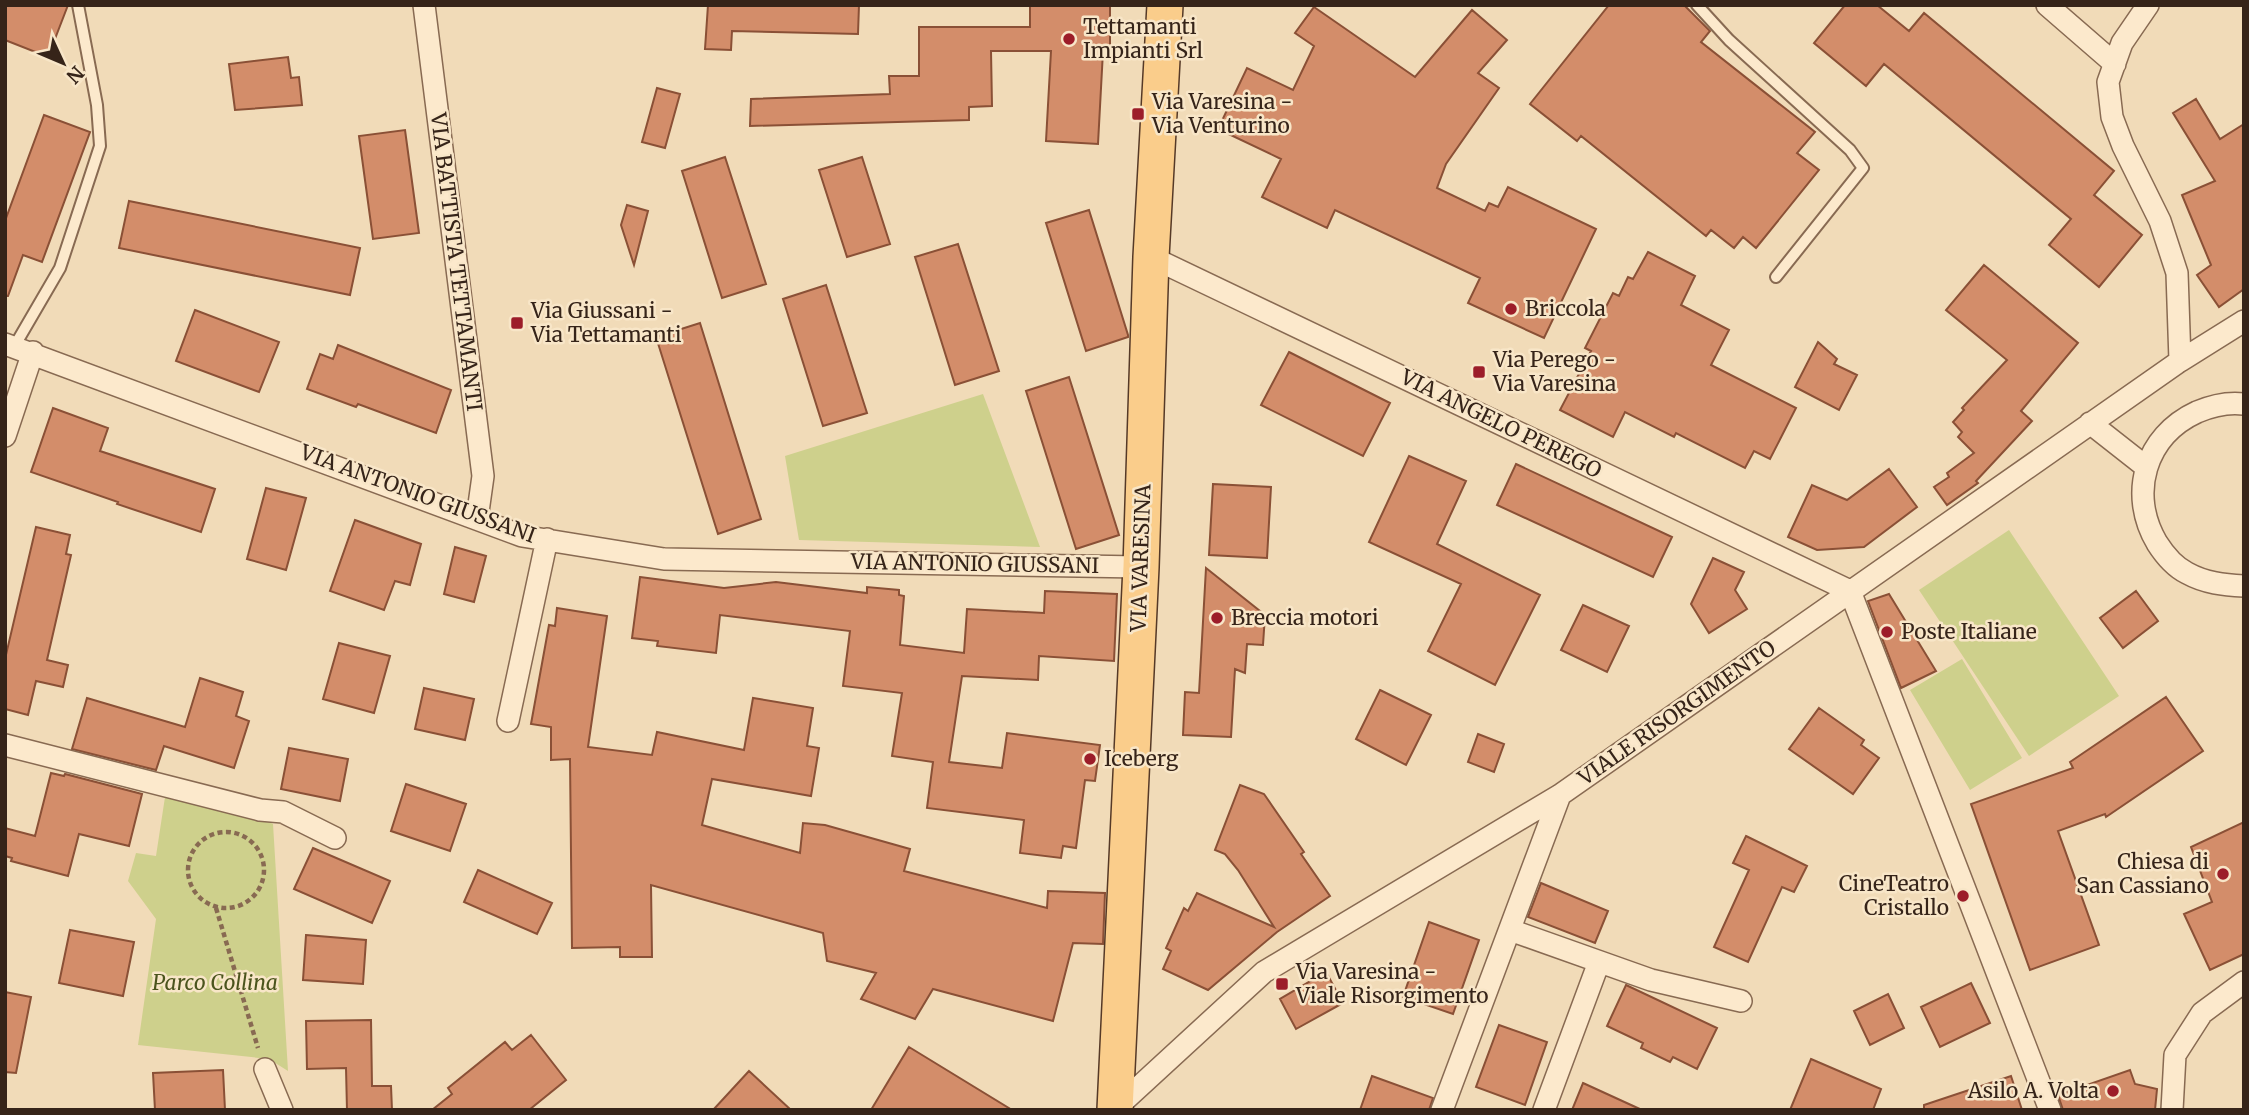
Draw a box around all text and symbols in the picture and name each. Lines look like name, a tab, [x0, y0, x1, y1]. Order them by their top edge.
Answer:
place label: Tettamanti Impianti Srl	[1083, 13, 1204, 64]
north arrow	[28, 28, 98, 98]
marker: Tettamanti Impianti Srl	[1061, 31, 1077, 47]
text: N	[61, 61, 89, 89]
place label: Via Varesina - Via Venturino	[1151, 88, 1292, 139]
marker: Via Varesina - Via Venturino	[1130, 106, 1146, 122]
street label: VIA BATTISTA TETTAMANTI	[425, 110, 488, 413]
place label: Briccola	[1525, 295, 1606, 322]
place label: Via Giussani - Via Tettamanti	[530, 297, 682, 348]
marker: Briccola	[1503, 301, 1519, 317]
marker: Via Giussani - Via Tettamanti	[509, 315, 525, 331]
place label: Via Perego - Via Varesina	[1492, 346, 1616, 397]
street label: VIA ANGELO PEREGO	[1395, 363, 1606, 484]
marker: Via Perego - Via Varesina	[1471, 364, 1487, 380]
street label: VIA ANTONIO GIUSSANI	[296, 438, 540, 549]
street label: VIA VARESINA	[1124, 484, 1157, 633]
street label: VIA ANTONIO GIUSSANI	[850, 548, 1099, 579]
place label: Breccia motori	[1231, 604, 1379, 631]
marker: Breccia motori	[1209, 610, 1225, 626]
place label: Poste Italiane	[1901, 618, 2037, 645]
marker: Poste Italiane	[1879, 624, 1895, 640]
street label: VIALE RISORGIMENTO	[1572, 634, 1781, 792]
place label: Iceberg	[1104, 745, 1179, 772]
marker: Iceberg	[1082, 751, 1098, 767]
place label: Chiesa di San Cassiano	[2076, 848, 2209, 899]
marker: Chiesa di San Cassiano	[2215, 866, 2231, 882]
place label: CineTeatro Cristallo	[1839, 870, 1949, 921]
marker: CineTeatro Cristallo	[1955, 888, 1971, 904]
place label: Via Varesina - Viale Risorgimento	[1295, 958, 1488, 1009]
park label: Parco Collina	[152, 969, 278, 996]
marker: Via Varesina - Viale Risorgimento	[1274, 976, 1290, 992]
place label: Asilo A. Volta	[1967, 1077, 2099, 1104]
marker: Asilo A. Volta	[2105, 1083, 2121, 1099]

